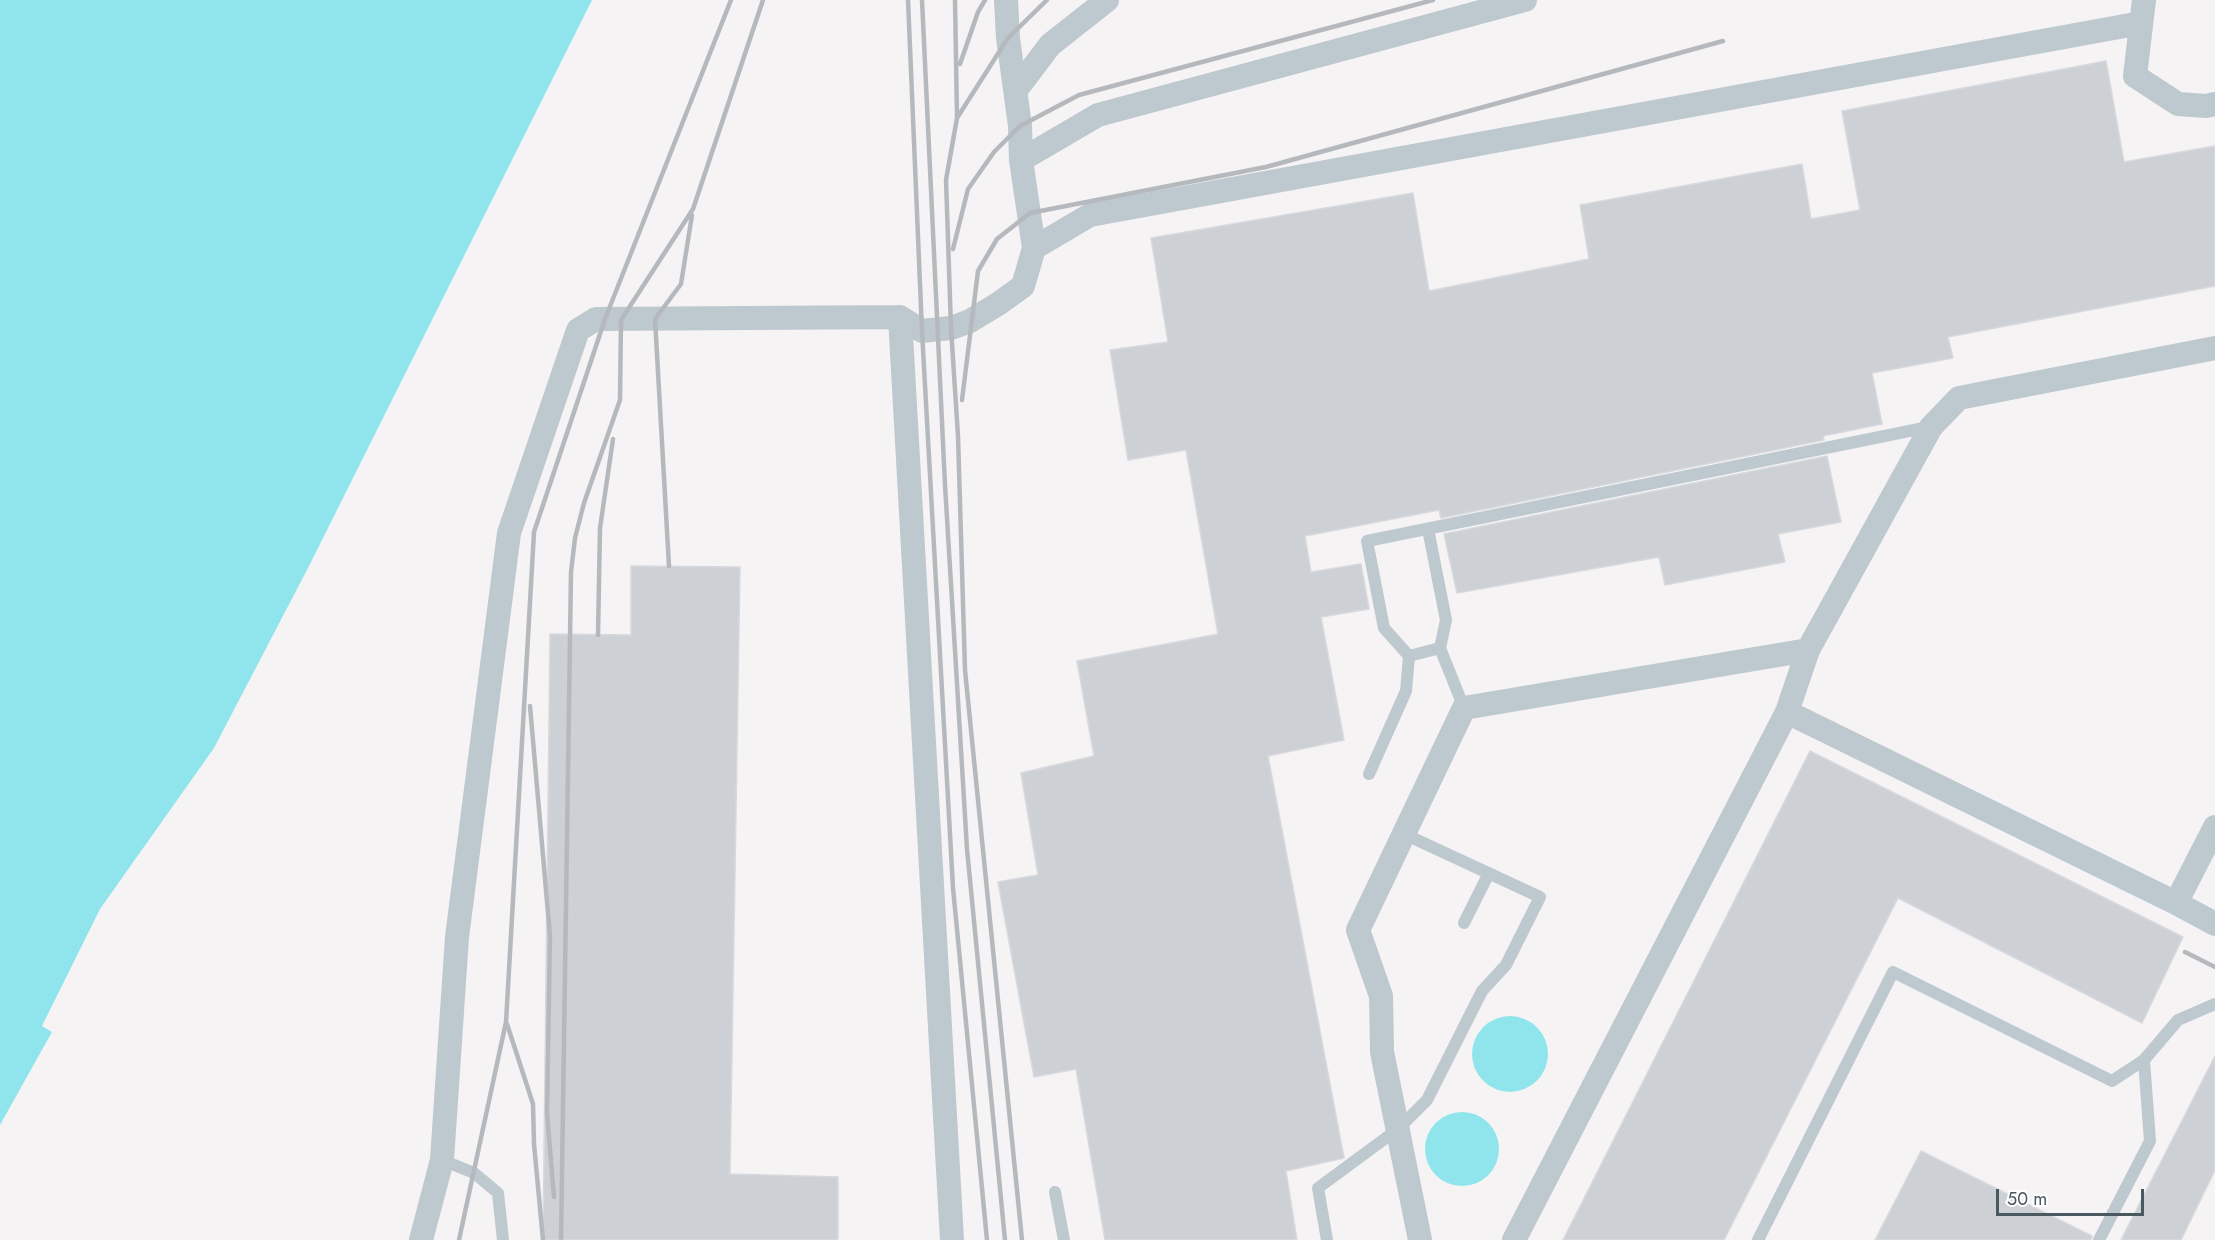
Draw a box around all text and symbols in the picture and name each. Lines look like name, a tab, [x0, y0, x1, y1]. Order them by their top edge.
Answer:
scale bar	[1999, 1177, 2148, 1215]
text: 50 m	[2007, 1186, 2047, 1212]

